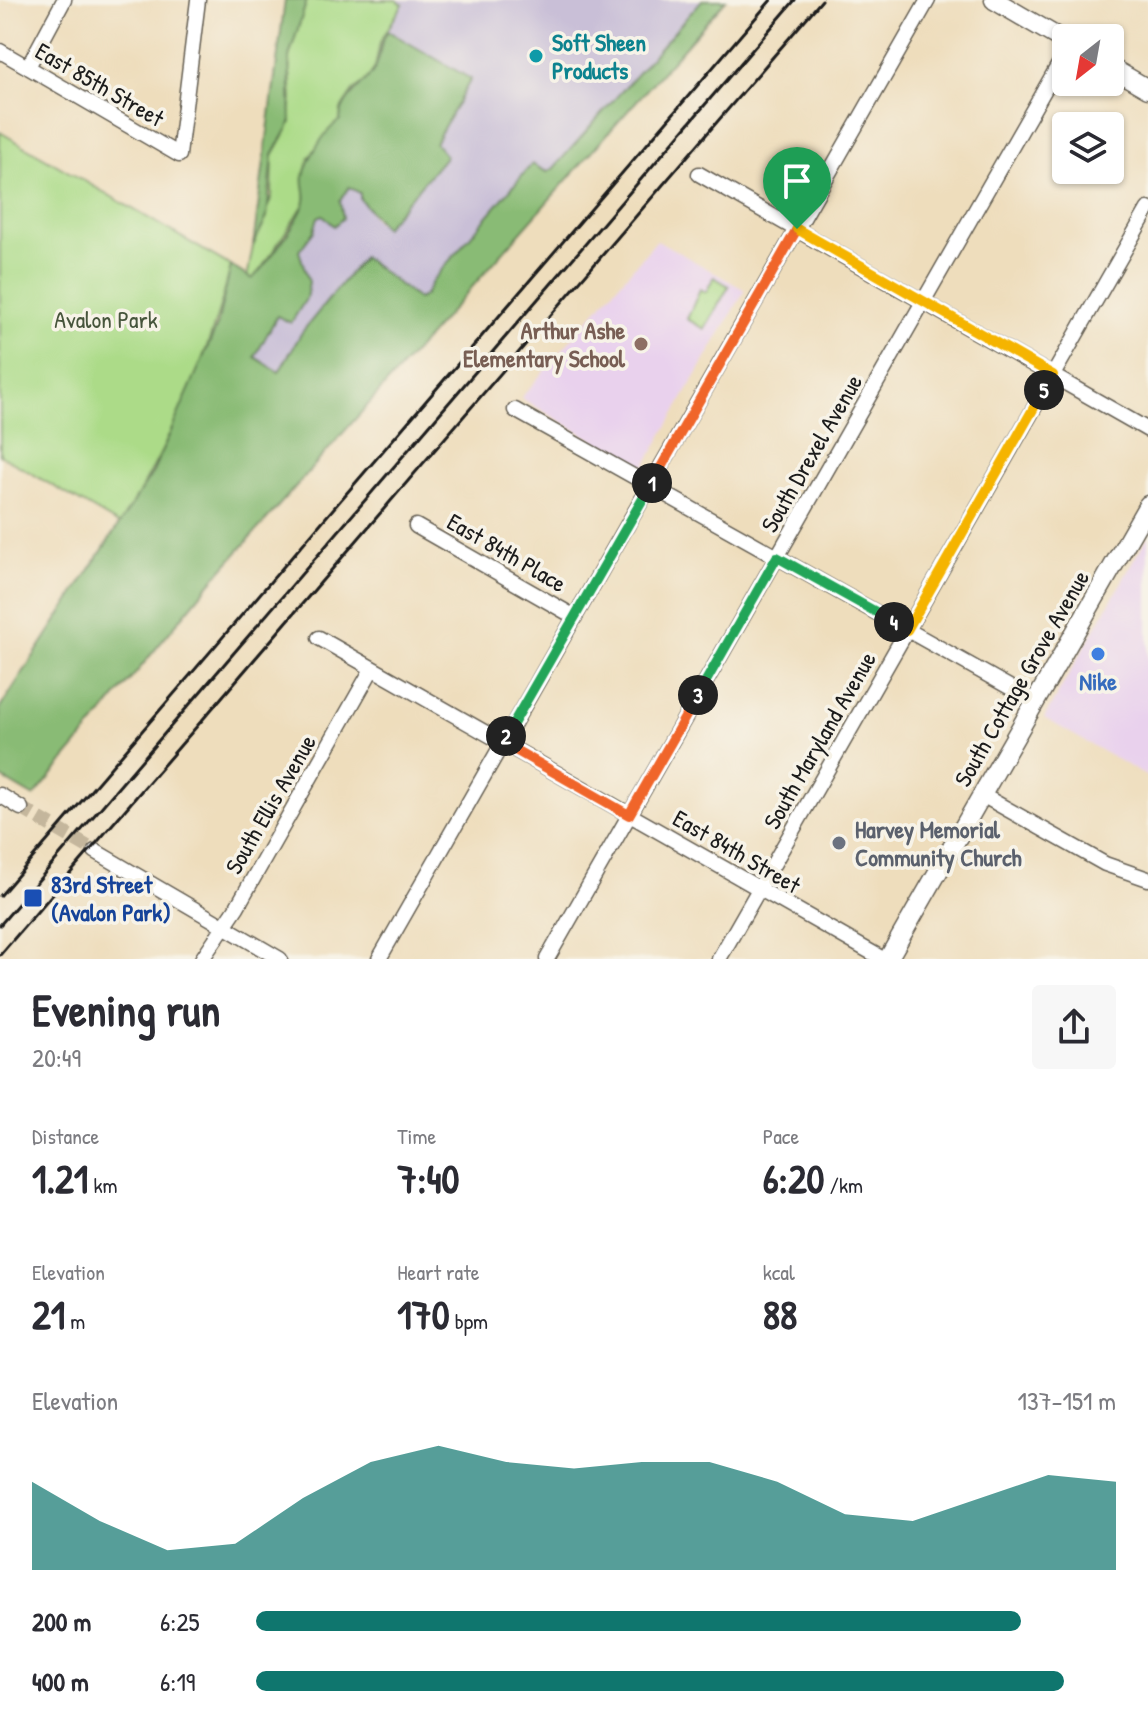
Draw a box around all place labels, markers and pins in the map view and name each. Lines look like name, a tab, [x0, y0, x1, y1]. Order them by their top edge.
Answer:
place label: Soft Sheen Products	[552, 26, 646, 86]
marker: Soft Sheen Products	[527, 47, 545, 65]
pin	[763, 147, 831, 229]
place label: Arthur Ashe Elementary School	[463, 314, 626, 375]
marker: Arthur Ashe Elementary School	[632, 335, 650, 353]
pin: 5	[1024, 370, 1064, 410]
pin: 1	[632, 463, 672, 503]
pin: 4	[874, 602, 914, 642]
marker: Nike	[1089, 645, 1107, 663]
place label: Nike	[1079, 665, 1117, 697]
pin: 3	[678, 675, 718, 715]
pin: 2	[486, 716, 526, 756]
place label: Harvey Memorial Community Church	[855, 813, 1022, 874]
marker: Harvey Memorial Community Church	[830, 834, 848, 852]
place label: 83rd Street (Avalon Park)	[51, 868, 171, 928]
marker: 83rd Street (Avalon Park)	[22, 887, 44, 909]

